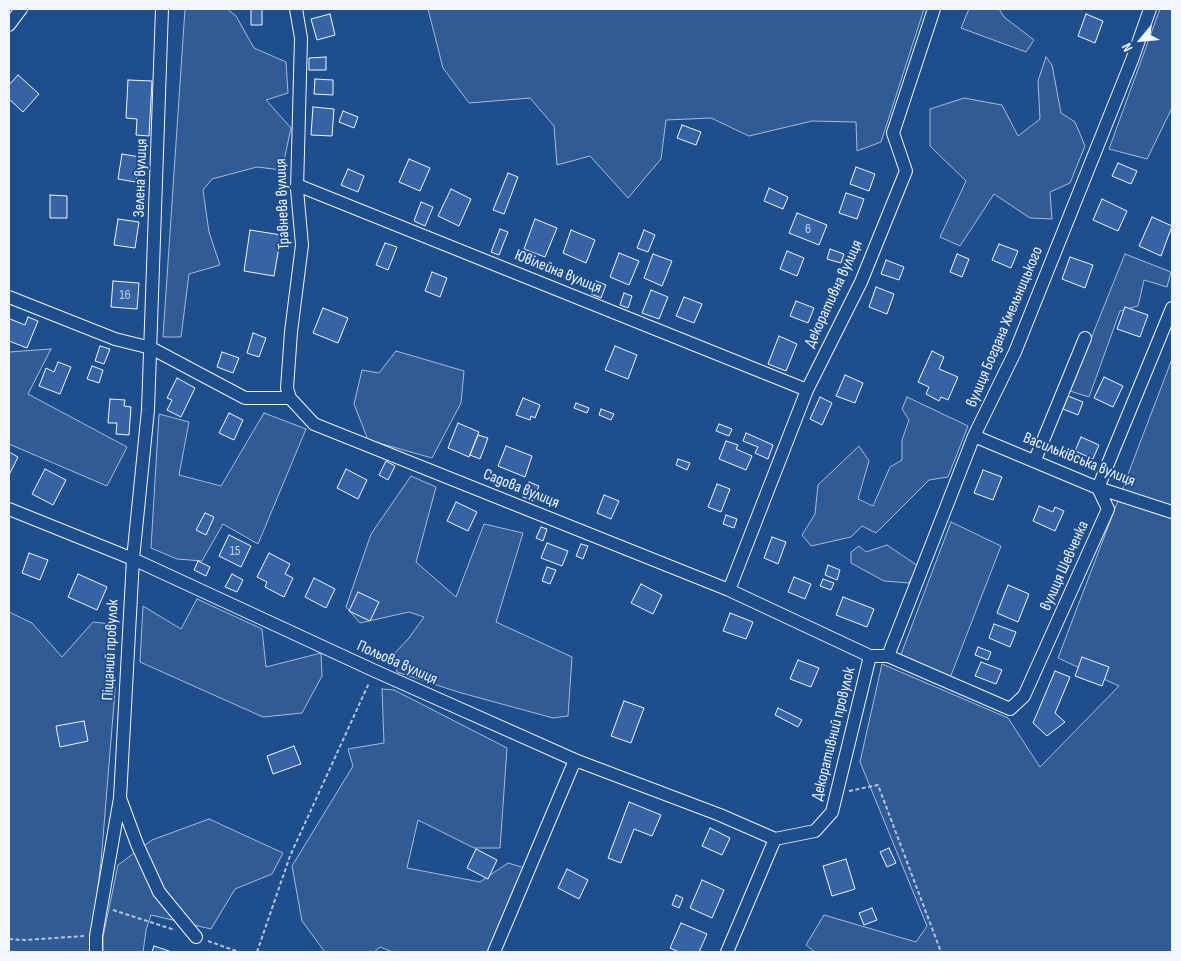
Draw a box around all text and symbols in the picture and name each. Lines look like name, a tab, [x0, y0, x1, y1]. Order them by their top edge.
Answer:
north arrow	[1116, 15, 1166, 65]
text: N	[1118, 40, 1137, 55]
street label: Зелена вулиця	[130, 138, 152, 218]
street label: Травнева вулиця	[272, 158, 294, 250]
house number: 6	[805, 221, 811, 237]
street label: Декоративна вулиця	[801, 237, 867, 351]
street label: вулиця Богдана Хмельницького	[962, 244, 1048, 410]
street label: Ювілейна вулиця	[512, 246, 604, 298]
house number: 16	[119, 287, 131, 303]
street label: Васильківська вулиця	[1020, 429, 1138, 491]
street label: Садова вулиця	[480, 465, 562, 513]
street label: вулиця Шевченка	[1037, 518, 1093, 614]
house number: 15	[230, 543, 240, 559]
street label: Піщаний провулок	[99, 599, 123, 701]
street label: Польова вулиця	[354, 637, 440, 689]
street label: Декоративний провулок	[808, 665, 860, 803]

